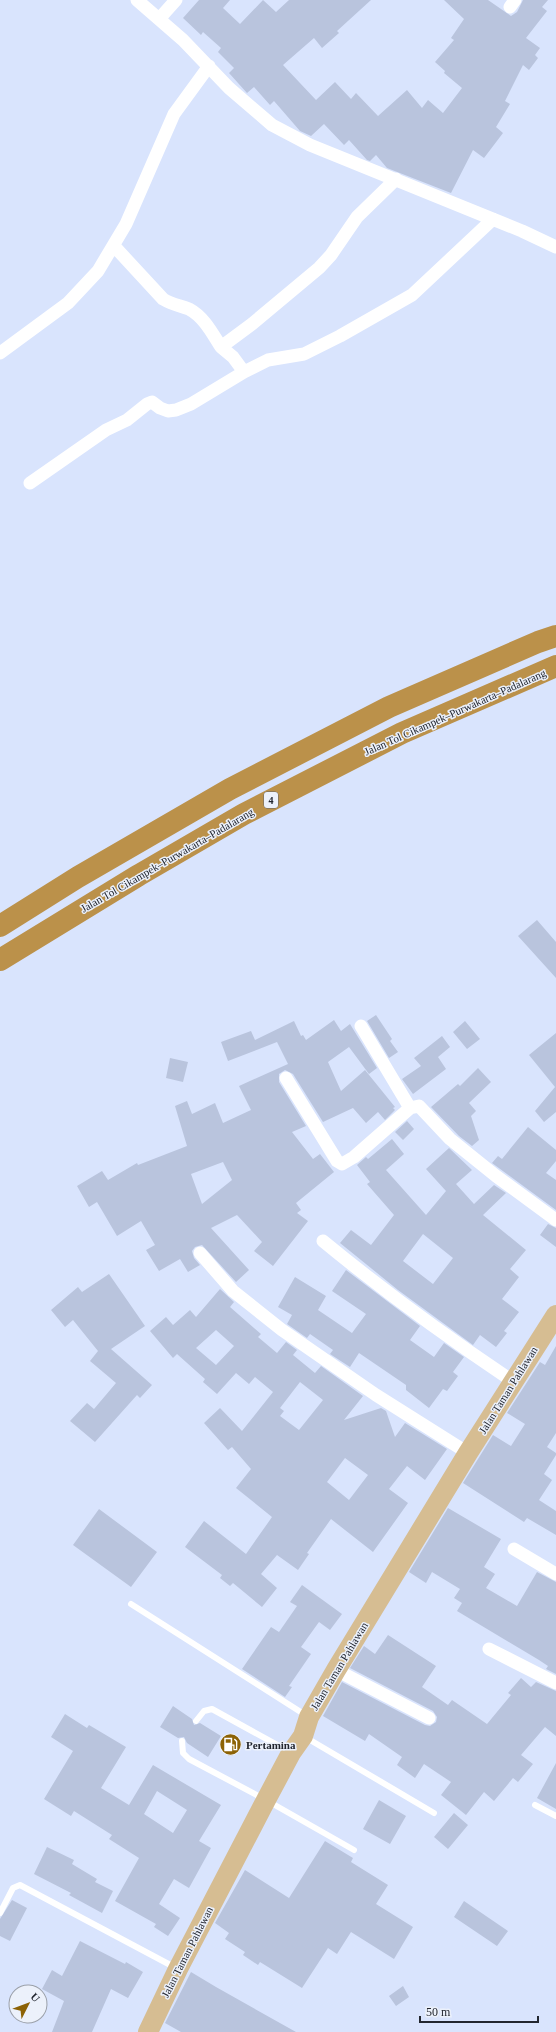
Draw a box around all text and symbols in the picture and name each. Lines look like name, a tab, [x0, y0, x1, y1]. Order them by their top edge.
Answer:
street label: Jalan Tol Cikampek–Purwakarta–Padalarang	[362, 666, 548, 758]
road number: 4	[264, 792, 278, 808]
street label: Jalan Tol Cikampek–Purwakarta–Padalarang	[78, 805, 256, 915]
street label: Jalan Taman Pahlawan	[476, 1344, 540, 1436]
street label: Jalan Taman Pahlawan	[308, 1619, 370, 1712]
fuel station icon: Pertamina	[218, 1732, 244, 1758]
place label: Pertamina	[246, 1739, 296, 1751]
street label: Jalan Taman Pahlawan	[159, 1904, 215, 1999]
north arrow	[8, 1984, 48, 2024]
text: U	[28, 1990, 43, 2004]
scale bar	[420, 1998, 538, 2024]
text: 50 m	[426, 2005, 451, 2019]

